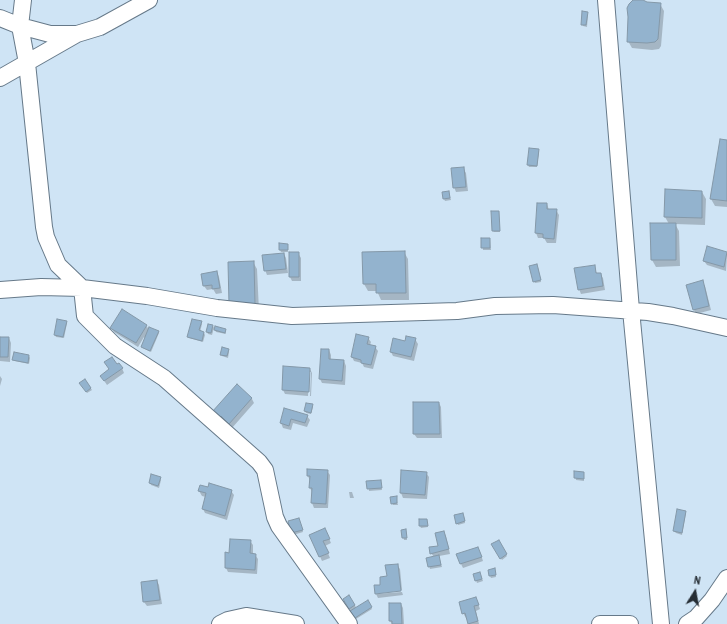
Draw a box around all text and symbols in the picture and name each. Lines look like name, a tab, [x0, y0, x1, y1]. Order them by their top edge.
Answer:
north arrow	[675, 572, 715, 612]
text: N	[693, 573, 702, 588]

